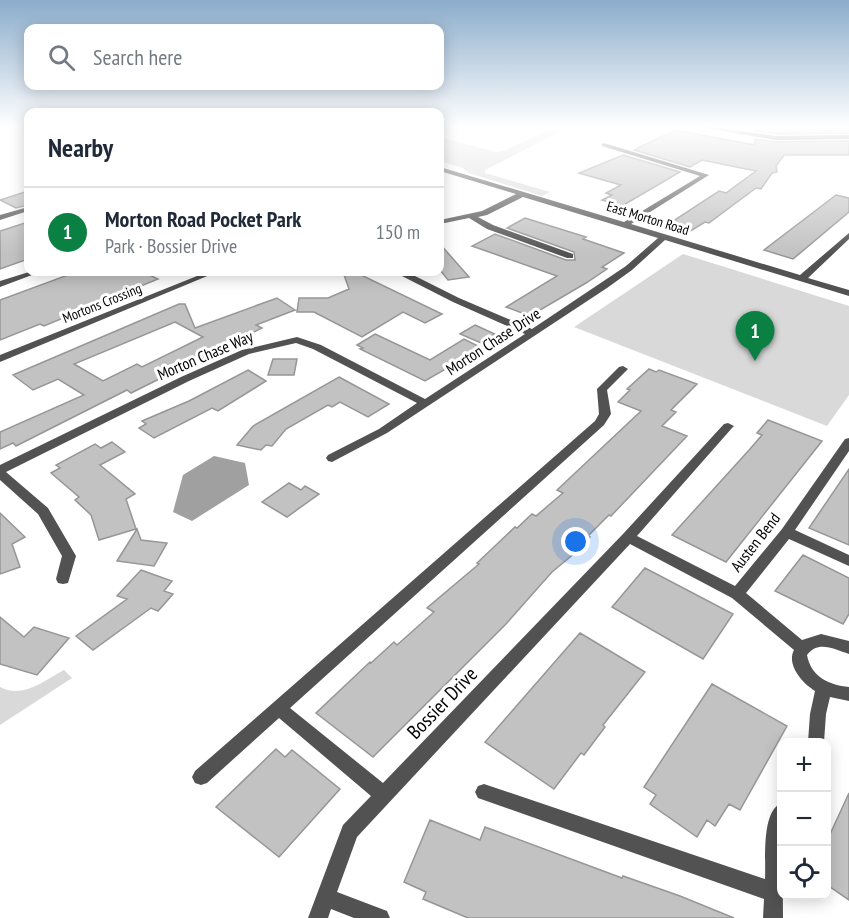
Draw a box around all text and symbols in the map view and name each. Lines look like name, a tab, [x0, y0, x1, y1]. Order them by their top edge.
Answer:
search box	[24, 24, 444, 90]
icon: search	[45, 41, 78, 74]
text: Search here	[93, 43, 182, 71]
text: Nearby	[48, 131, 113, 164]
street label: East Morton Road	[605, 197, 691, 239]
text: Morton Road Pocket Park	[105, 205, 301, 233]
text: 1	[63, 219, 72, 245]
text: 150 m	[376, 219, 420, 245]
text: Park · Bossier Drive	[105, 233, 237, 259]
street label: Mortons Crossing	[60, 279, 144, 327]
street label: Morton Chase Drive	[442, 303, 544, 379]
pin: 1	[736, 312, 774, 361]
street label: Morton Chase Way	[154, 326, 256, 384]
street label: Austen Bend	[726, 508, 784, 575]
your location	[561, 527, 590, 556]
street label: Bossier Drive	[401, 662, 483, 744]
map controls	[777, 738, 831, 900]
button: +	[777, 738, 831, 792]
button: −	[777, 792, 831, 846]
button: locate	[777, 846, 831, 900]

